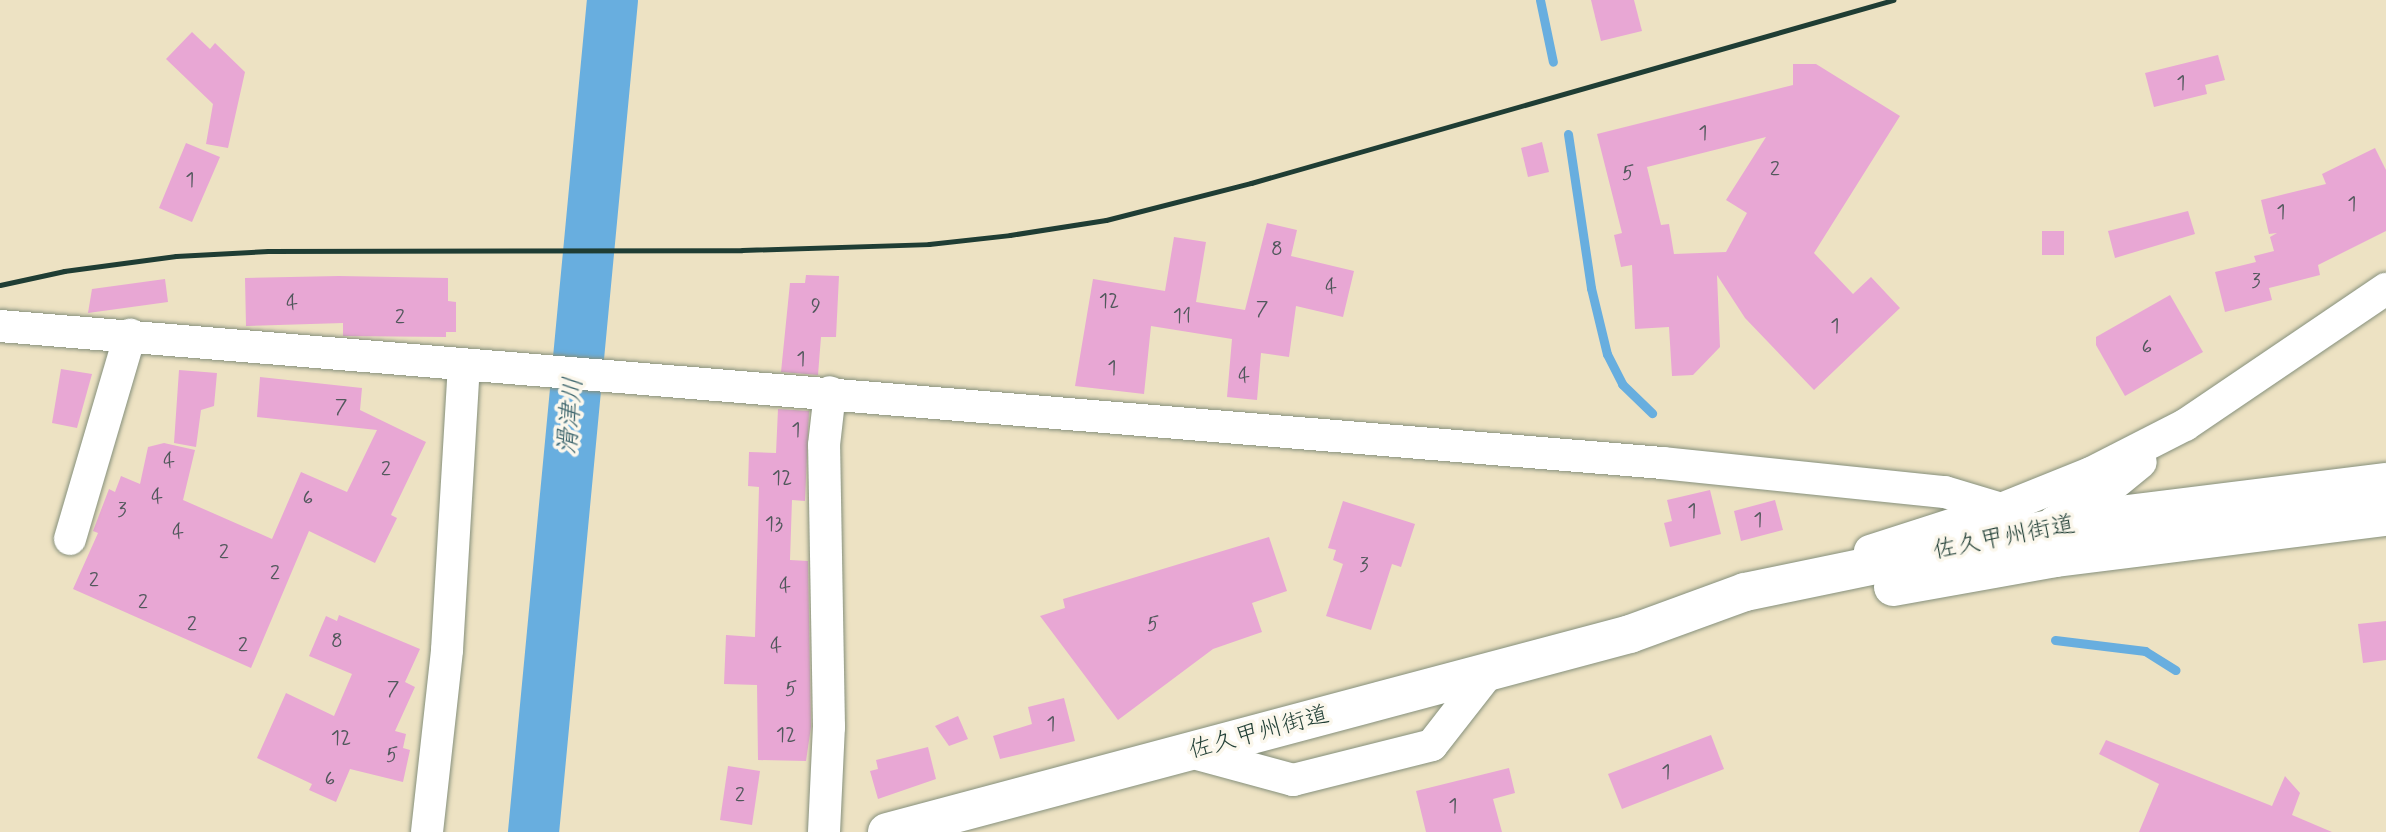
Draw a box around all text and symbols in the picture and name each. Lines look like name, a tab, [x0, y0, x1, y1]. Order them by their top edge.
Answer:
house number: 1	[2176, 70, 2186, 96]
house number: 1	[1698, 120, 1708, 146]
house number: 2	[1770, 156, 1780, 182]
house number: 5	[1622, 160, 1634, 186]
house number: 1	[185, 167, 195, 193]
house number: 1	[2347, 191, 2357, 217]
house number: 1	[2276, 199, 2286, 225]
house number: 8	[1271, 236, 1283, 262]
house number: 3	[2251, 268, 2261, 294]
house number: 4	[1325, 274, 1337, 300]
house number: 12	[1099, 288, 1119, 314]
house number: 4	[286, 290, 298, 316]
house number: 9	[811, 293, 821, 319]
house number: 7	[1256, 296, 1268, 322]
house number: 11	[1173, 303, 1191, 329]
house number: 2	[395, 304, 405, 330]
house number: 1	[1830, 313, 1840, 339]
house number: 6	[2142, 334, 2152, 360]
house number: 1	[796, 346, 806, 372]
house number: 1	[1107, 355, 1117, 381]
house number: 4	[1238, 363, 1250, 389]
water label: 滑津川	[553, 376, 591, 456]
house number: 7	[335, 394, 347, 420]
house number: 1	[791, 417, 801, 443]
house number: 4	[163, 448, 175, 474]
house number: 2	[381, 456, 391, 482]
house number: 12	[772, 465, 792, 491]
house number: 4	[151, 484, 163, 510]
house number: 6	[303, 485, 313, 511]
house number: 3	[117, 497, 127, 523]
house number: 1	[1687, 498, 1697, 524]
house number: 1	[1753, 507, 1763, 533]
street label: 佐久甲州街道	[1931, 510, 2077, 566]
house number: 13	[765, 511, 783, 537]
house number: 4	[172, 519, 184, 545]
house number: 2	[219, 539, 229, 565]
house number: 3	[1359, 552, 1369, 578]
house number: 2	[270, 560, 280, 586]
house number: 2	[89, 567, 99, 593]
house number: 4	[779, 573, 791, 599]
house number: 2	[138, 589, 148, 615]
house number: 2	[187, 611, 197, 637]
house number: 5	[1147, 611, 1159, 637]
house number: 8	[331, 628, 343, 654]
house number: 2	[238, 632, 248, 658]
house number: 4	[770, 633, 782, 659]
house number: 7	[387, 676, 399, 702]
house number: 5	[785, 676, 797, 702]
street label: 佐久甲州街道	[1186, 700, 1332, 766]
house number: 1	[1046, 711, 1056, 737]
house number: 12	[776, 722, 796, 748]
house number: 12	[331, 725, 351, 751]
house number: 5	[386, 742, 398, 768]
house number: 1	[1661, 759, 1671, 785]
house number: 6	[325, 766, 335, 792]
house number: 2	[735, 782, 745, 808]
house number: 1	[1448, 793, 1458, 819]

